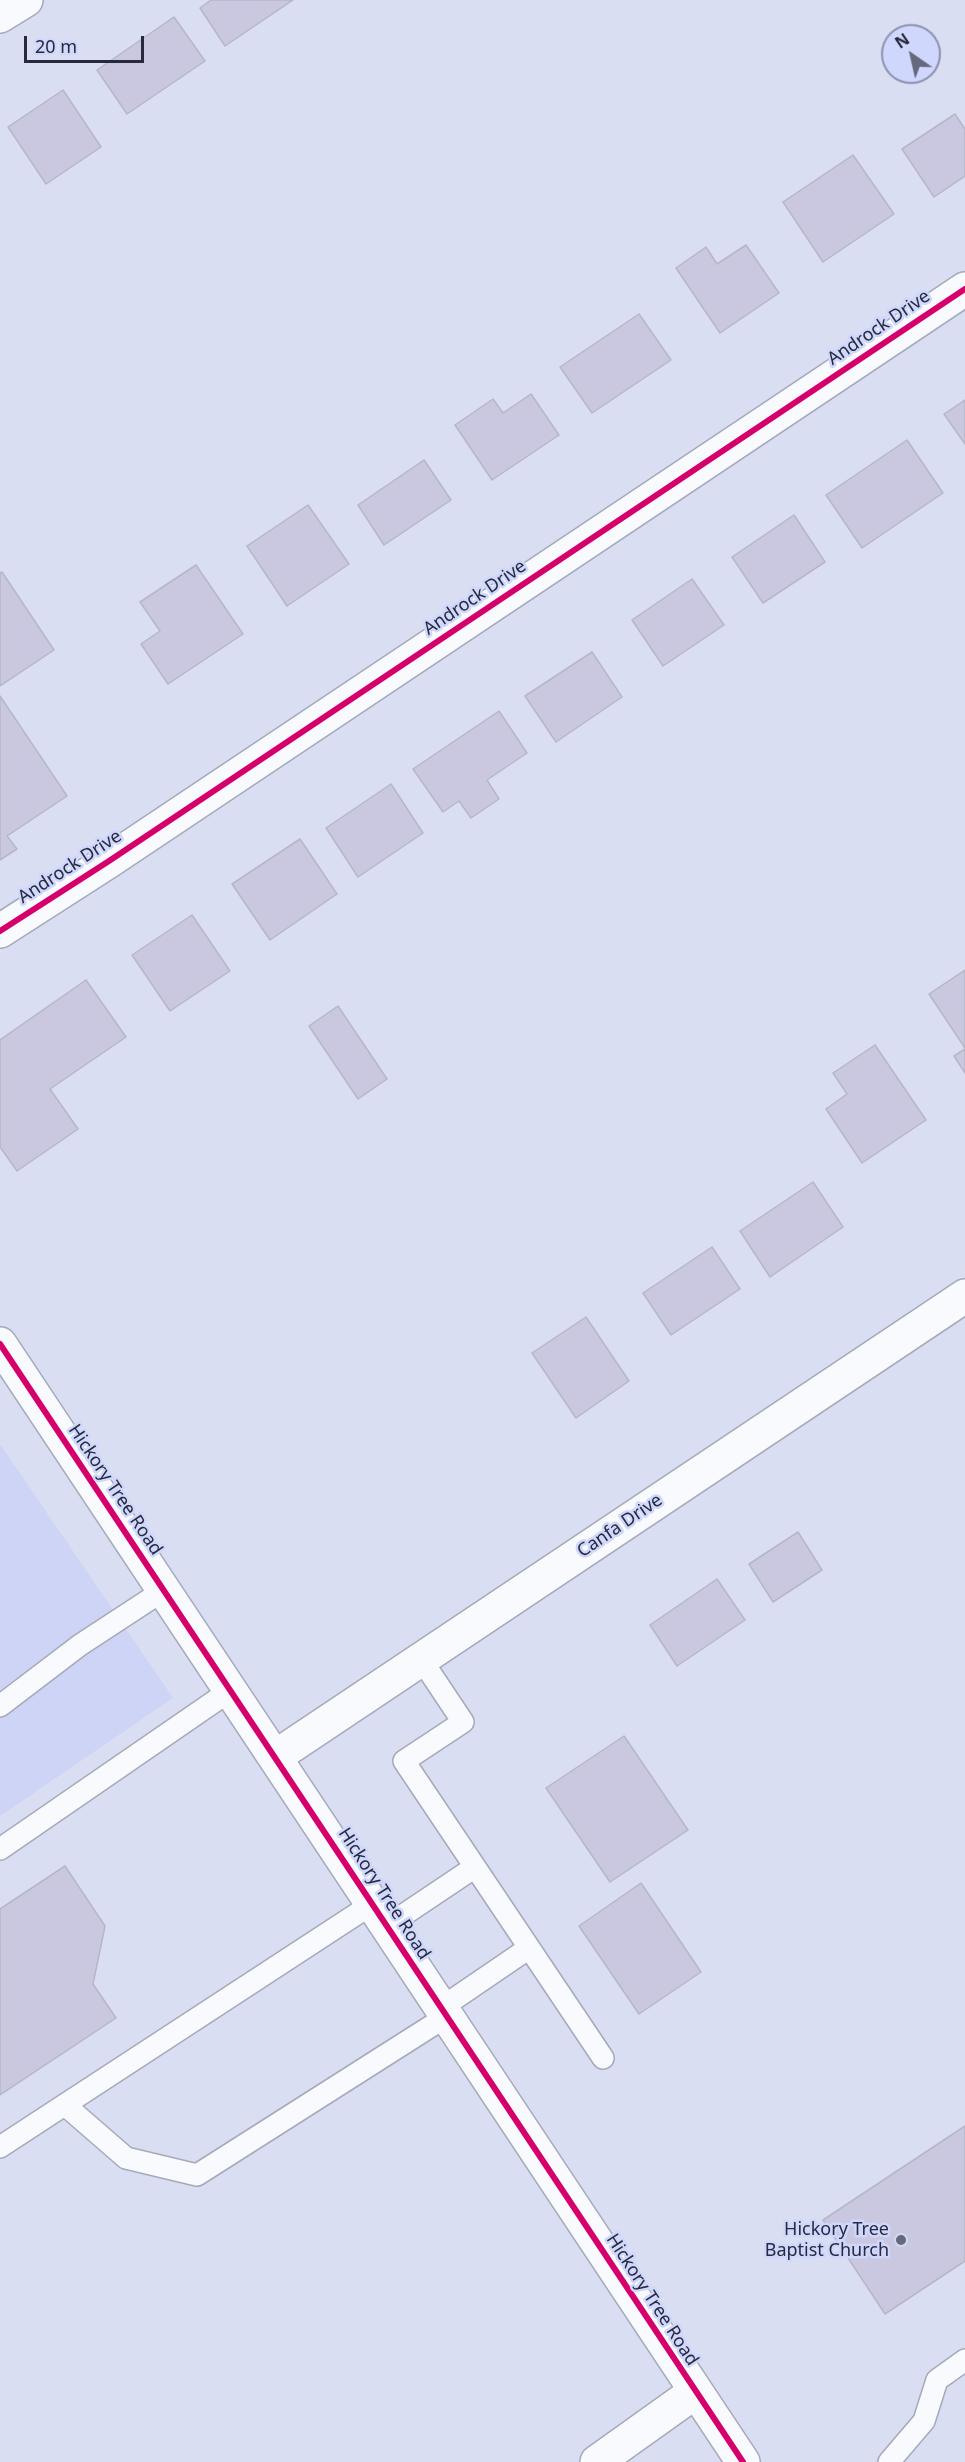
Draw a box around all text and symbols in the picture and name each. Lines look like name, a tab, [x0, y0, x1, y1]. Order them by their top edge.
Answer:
scale bar	[27, 24, 147, 62]
north arrow	[881, 24, 941, 84]
text: N	[891, 28, 914, 53]
text: 20 m	[35, 34, 77, 58]
street label: Androck Drive	[824, 286, 934, 370]
street label: Androck Drive	[420, 556, 530, 640]
street label: Androck Drive	[14, 826, 126, 908]
street label: Hickory Tree Road	[63, 1421, 167, 1559]
street label: Canfa Drive	[573, 1490, 667, 1562]
street label: Hickory Tree Road	[333, 1824, 435, 1964]
place label: Hickory Tree Baptist Church	[765, 2219, 889, 2262]
street label: Hickory Tree Road	[601, 2230, 703, 2370]
marker: Hickory Tree Baptist Church	[894, 2233, 908, 2247]

